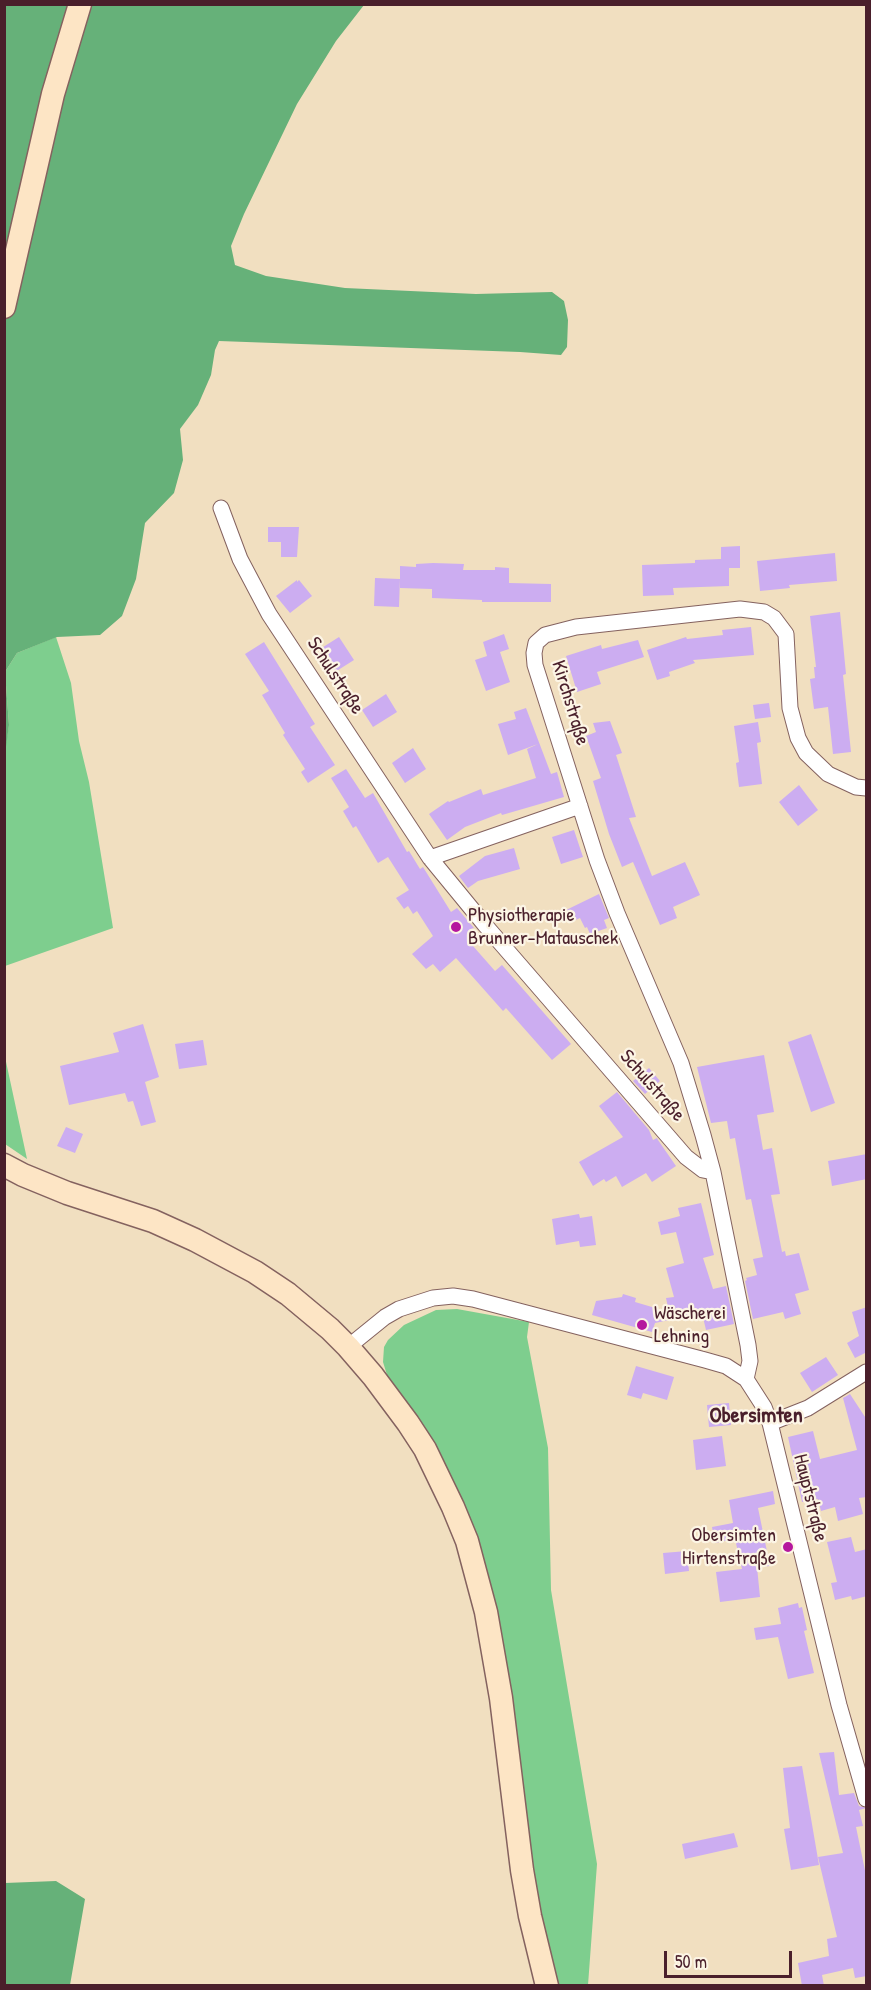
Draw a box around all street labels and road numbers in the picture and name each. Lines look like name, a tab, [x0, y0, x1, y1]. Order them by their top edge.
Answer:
street label: Schulstraße	[301, 633, 369, 719]
street label: Kirchstraße	[546, 658, 594, 748]
street label: Schulstraße	[614, 1045, 690, 1127]
street label: Hauptstraße	[788, 1452, 832, 1544]

